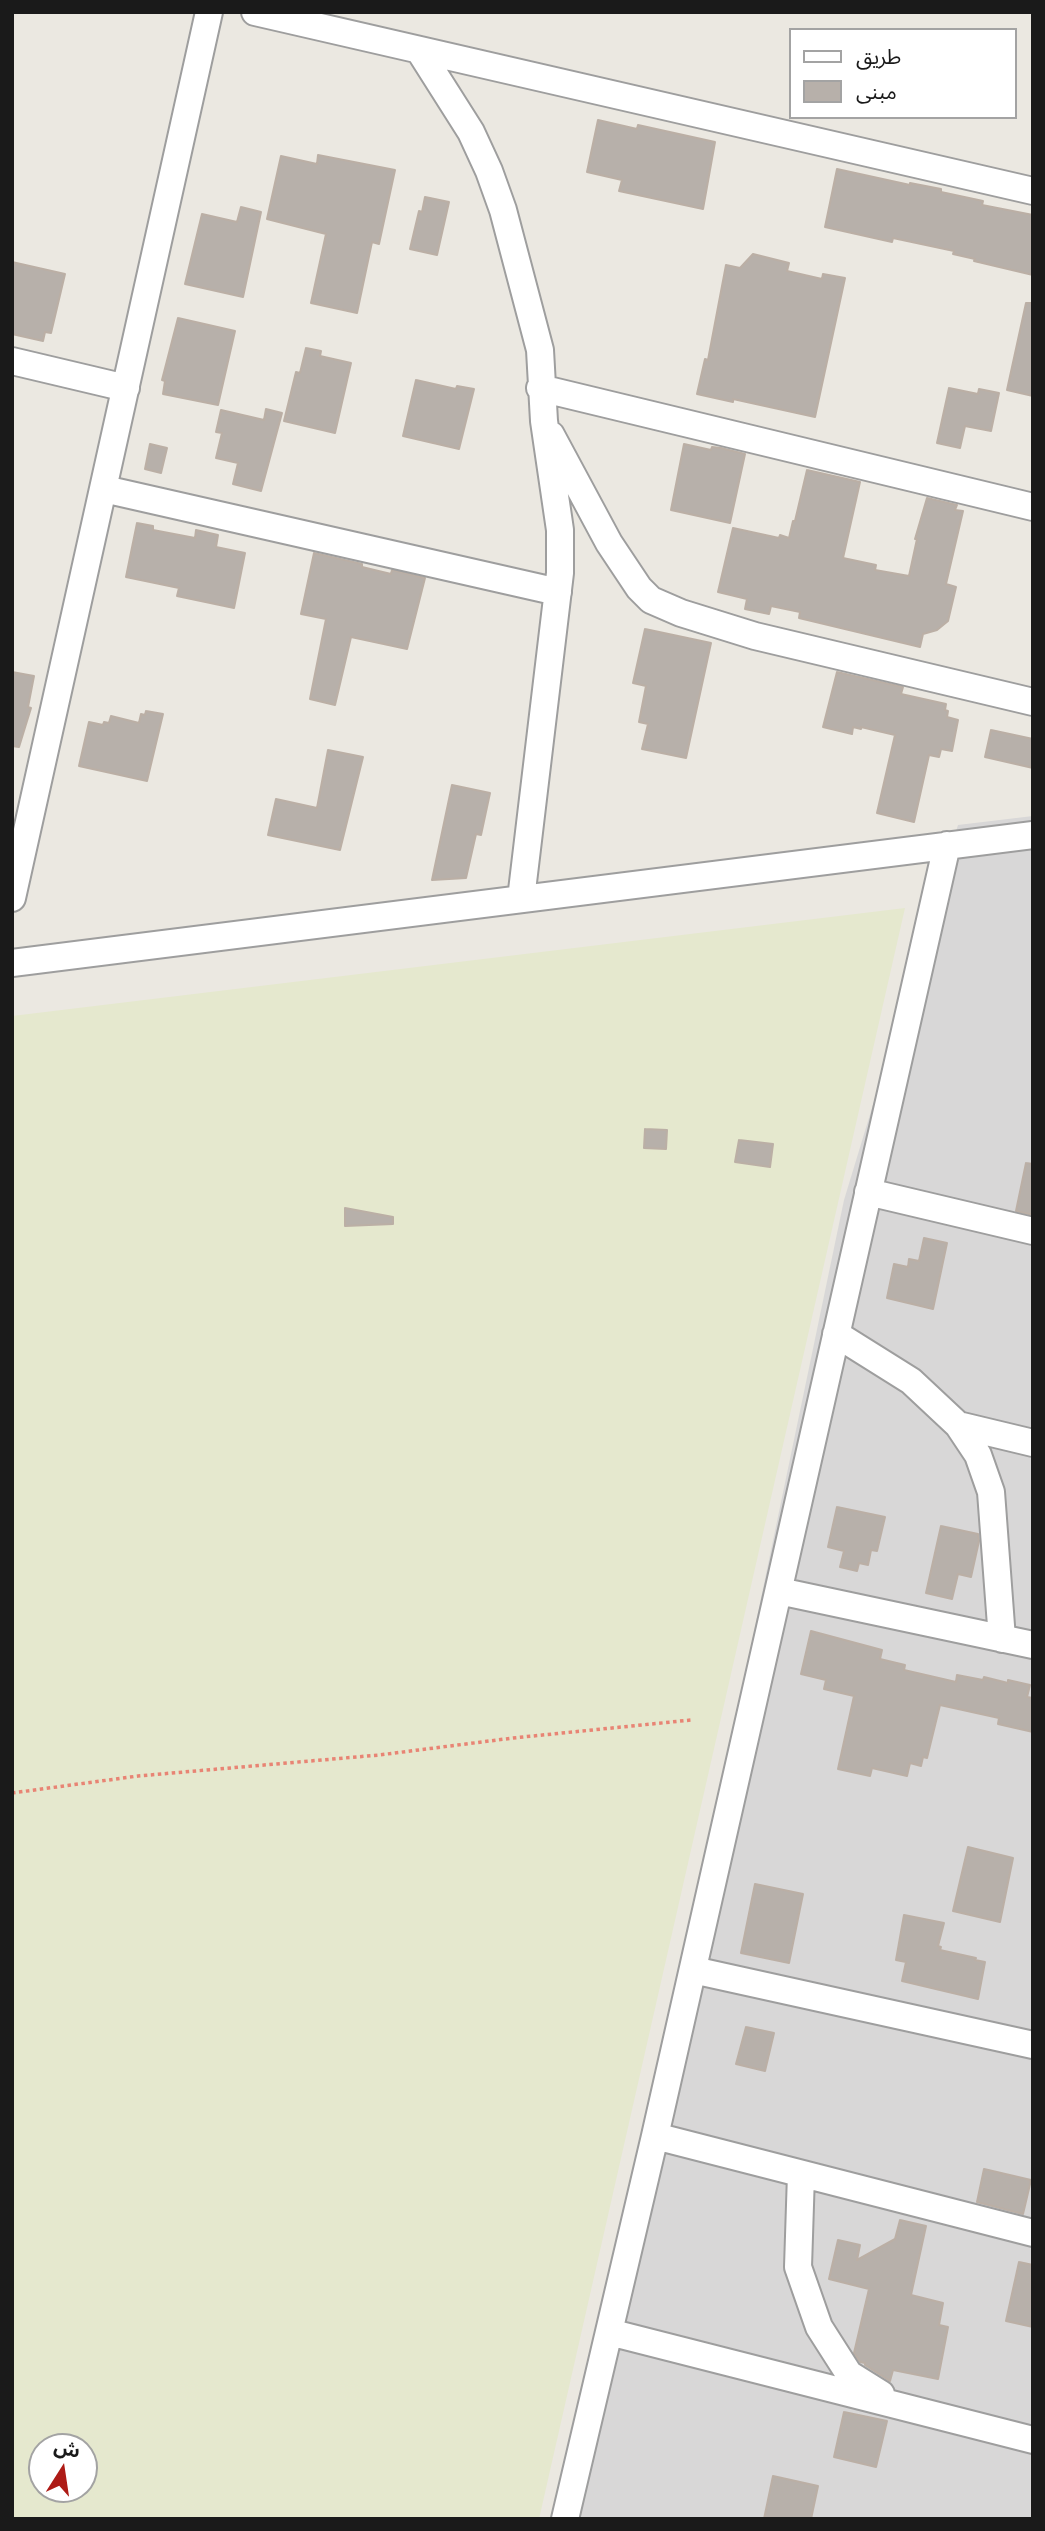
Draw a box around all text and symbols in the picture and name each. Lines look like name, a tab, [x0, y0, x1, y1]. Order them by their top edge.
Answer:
legend	[790, 28, 1017, 119]
text: طريق	[856, 44, 901, 69]
text: مبنى	[856, 79, 897, 104]
north arrow	[28, 2433, 98, 2503]
text: ش	[52, 2435, 82, 2463]

